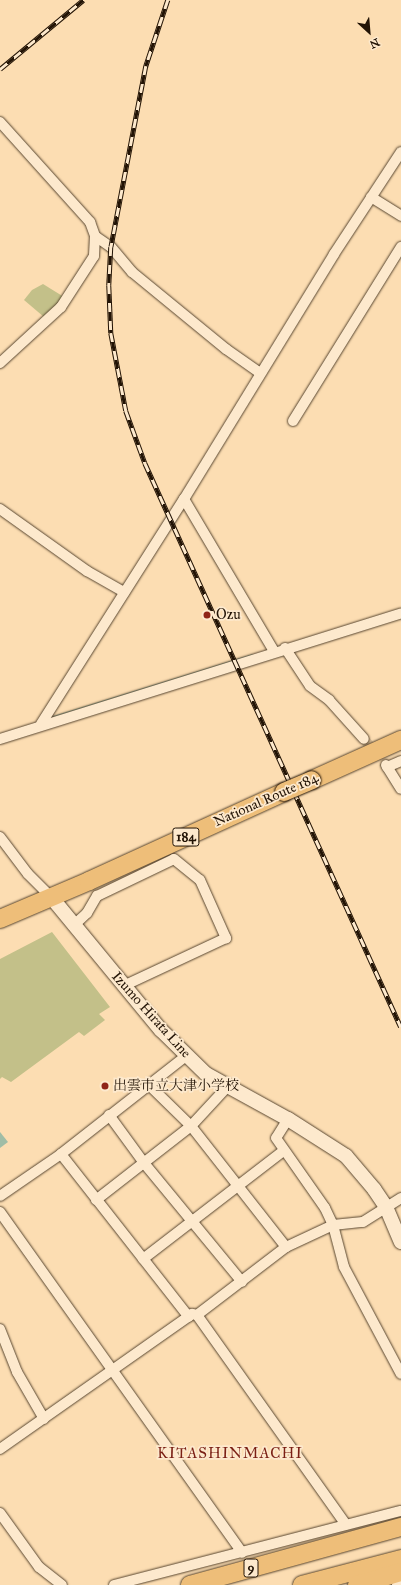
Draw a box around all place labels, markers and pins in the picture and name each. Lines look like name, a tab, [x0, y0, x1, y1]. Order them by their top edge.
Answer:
place label: Ozu	[216, 607, 241, 623]
marker: Ozu	[201, 609, 213, 621]
place label: 出雲市立大津小学校	[113, 1078, 239, 1094]
marker: 出雲市立大津小学校	[100, 1081, 110, 1091]

